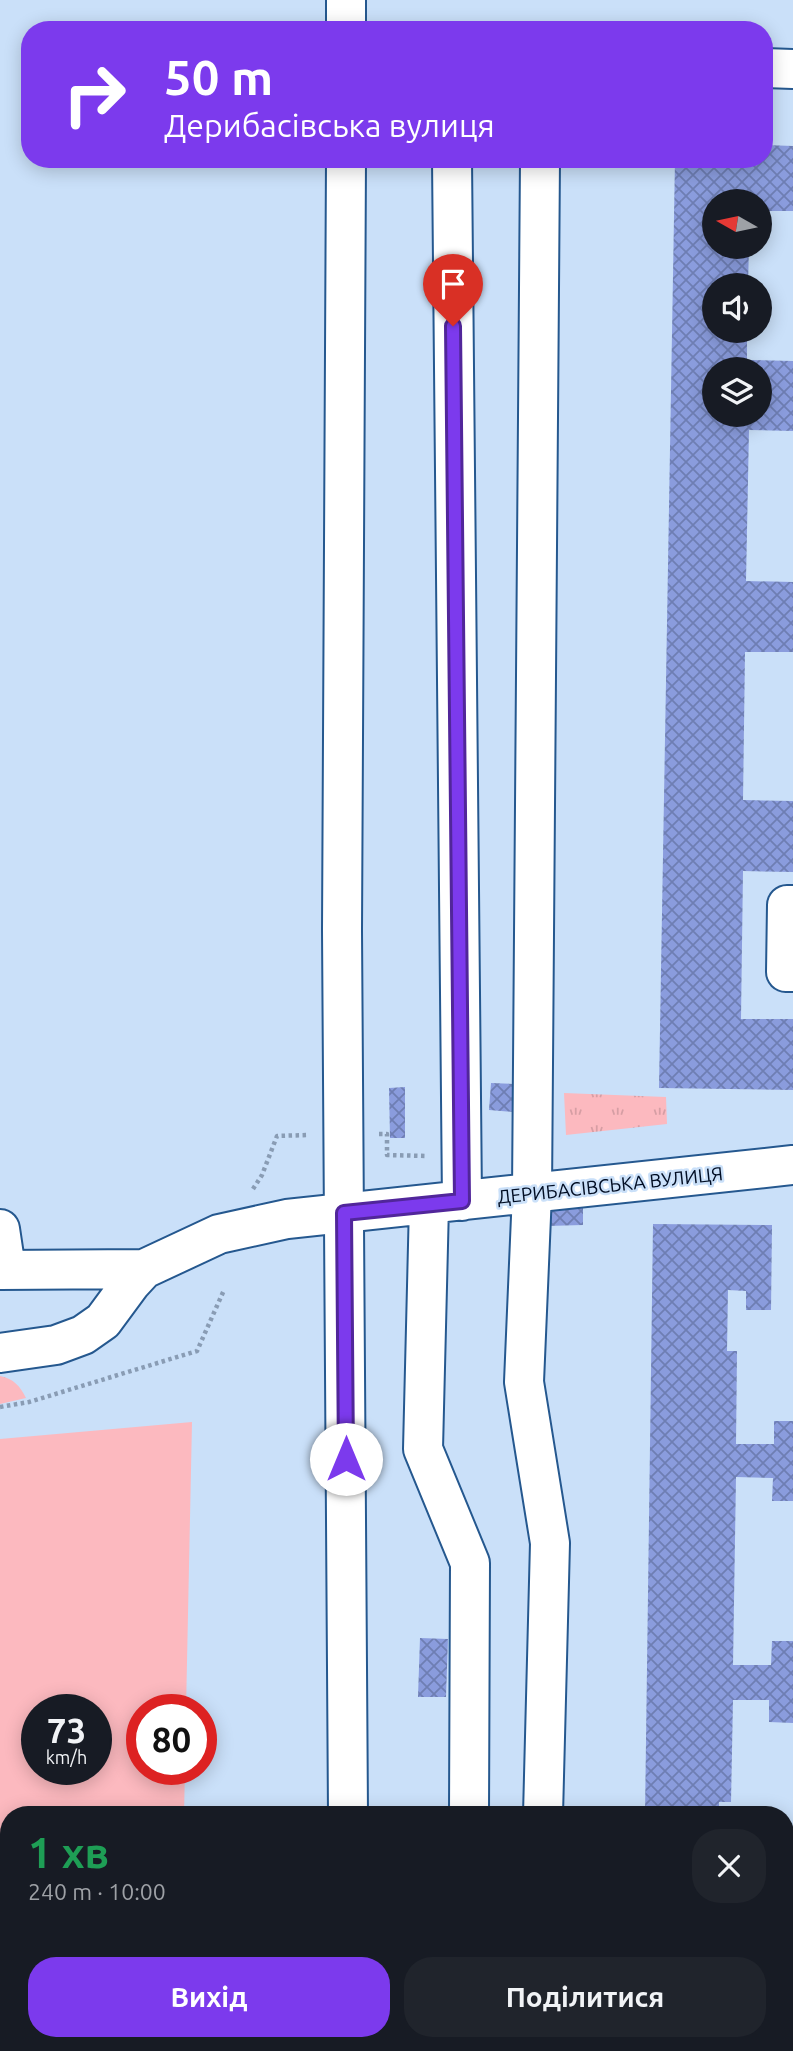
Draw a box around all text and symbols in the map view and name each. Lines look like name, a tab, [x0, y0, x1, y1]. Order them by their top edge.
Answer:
icon: right	[49, 49, 140, 140]
text: 50 m	[164, 49, 273, 104]
text: Дерибасівська вулиця	[164, 107, 495, 143]
north arrow	[702, 189, 772, 259]
map controls	[702, 189, 772, 427]
pin	[423, 254, 483, 326]
icon: arrive	[434, 265, 472, 303]
button: sound	[702, 273, 772, 343]
button: layers	[702, 357, 772, 427]
street label: ДЕРИБАСІВСЬКА ВУЛИЦЯ	[496, 1162, 724, 1208]
position arrow	[309, 1422, 383, 1496]
speed limit sign: 80	[126, 1694, 217, 1785]
text: 73	[47, 1710, 86, 1750]
text: km/h	[46, 1747, 87, 1767]
text: 1 хв	[28, 1829, 109, 1876]
button: close	[692, 1829, 766, 1903]
text: 240 m · 10:00	[28, 1879, 166, 1904]
button: Вихід	[28, 1957, 390, 2037]
button: Поділитися	[404, 1957, 766, 2037]

